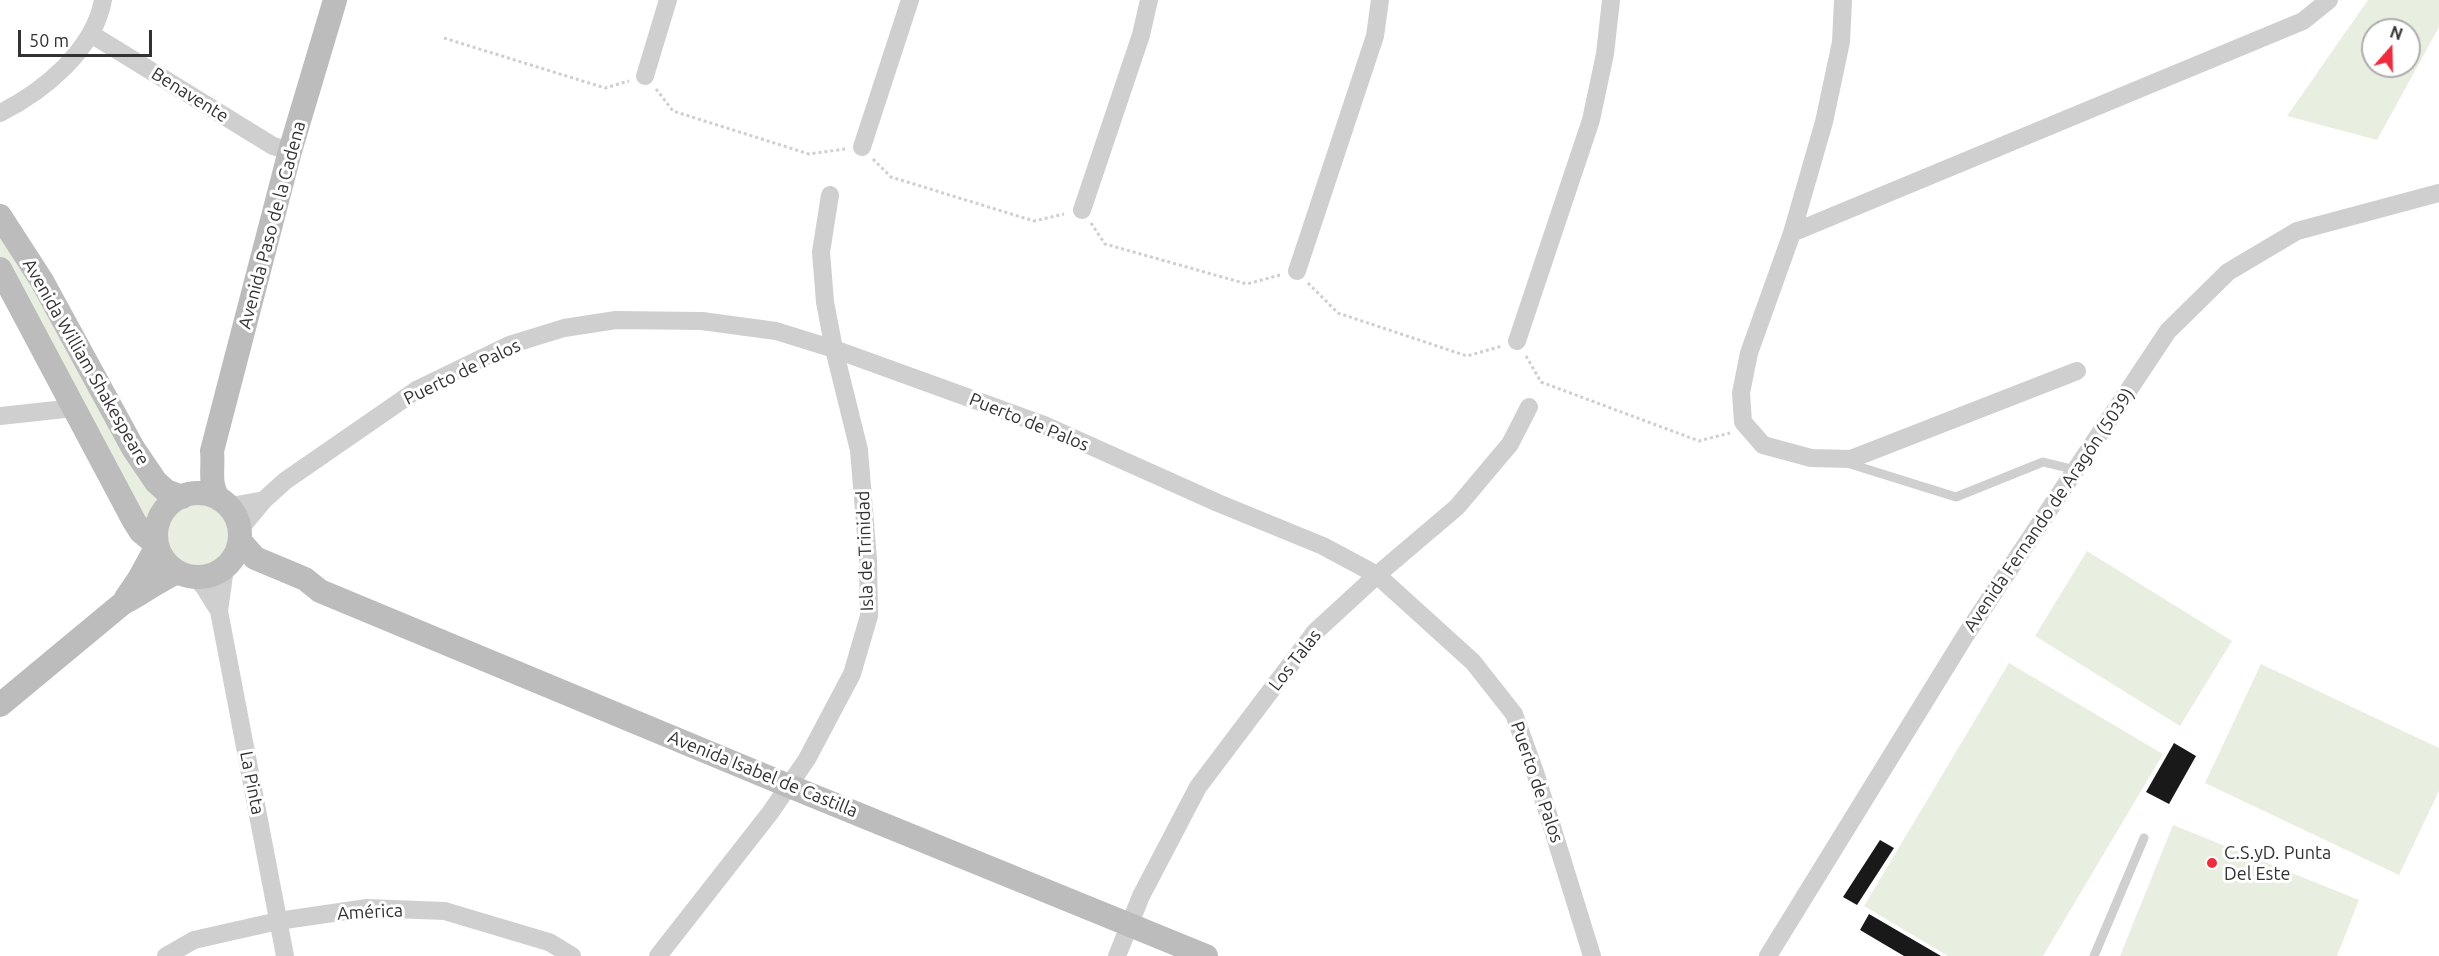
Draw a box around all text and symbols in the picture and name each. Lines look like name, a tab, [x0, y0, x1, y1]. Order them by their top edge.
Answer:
scale bar	[21, 18, 154, 56]
north arrow	[2361, 18, 2421, 78]
text: N	[2388, 22, 2405, 43]
text: 50 m	[29, 30, 69, 50]
street label: Benavente	[147, 63, 233, 127]
street label: Avenida Paso de la Cadena	[234, 119, 310, 331]
street label: Avenida William Shakespeare	[18, 255, 154, 469]
street label: Puerto de Palos	[400, 334, 524, 410]
street label: Avenida Fernando de Aragón (5039)	[1959, 384, 2139, 636]
street label: Puerto de Palos	[966, 388, 1092, 456]
street label: Isla de Trinidad	[852, 490, 878, 612]
street label: Los Talas	[1264, 625, 1326, 695]
street label: Puerto de Palos	[1506, 718, 1568, 846]
street label: Avenida Isabel de Castilla	[665, 726, 861, 822]
street label: La Pinta	[235, 749, 269, 817]
place label: C.S.yD. Punta Del Este	[2224, 842, 2331, 884]
marker: C.S.yD. Punta Del Este	[2205, 856, 2219, 870]
street label: América	[337, 899, 403, 925]

